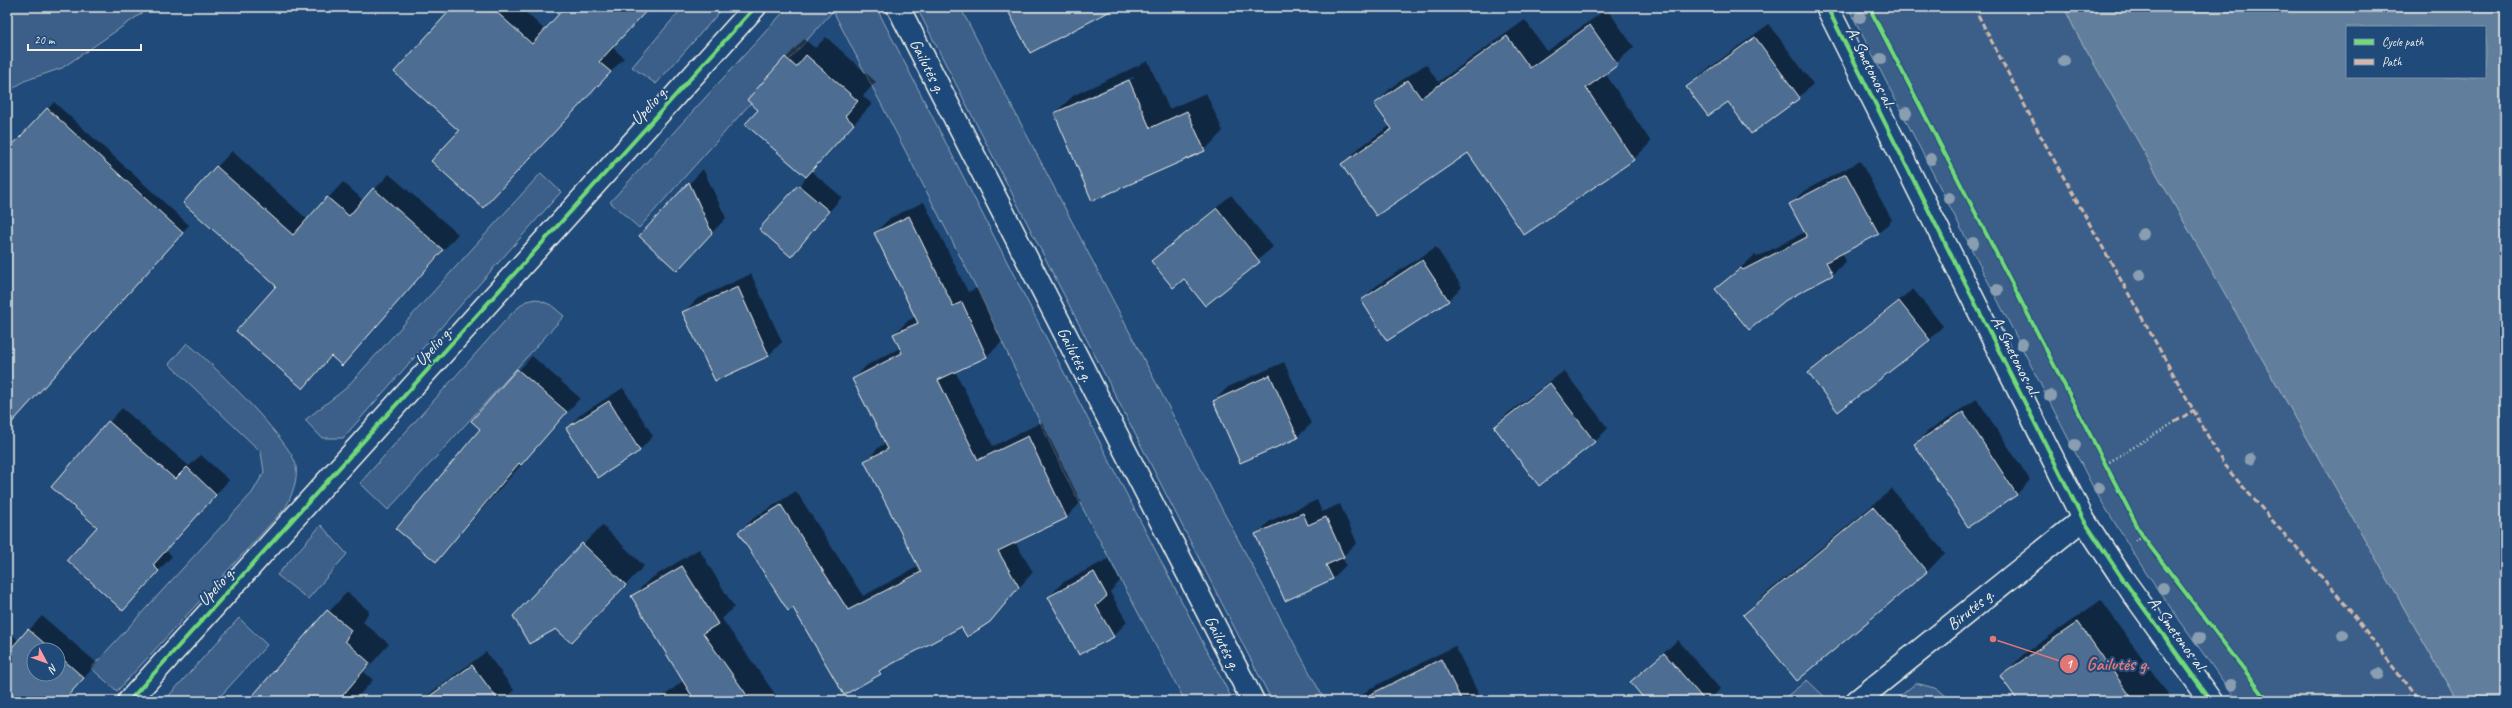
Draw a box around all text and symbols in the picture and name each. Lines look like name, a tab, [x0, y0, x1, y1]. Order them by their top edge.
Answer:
street label: A. Smetonos al.	[1841, 23, 1900, 112]
scale bar	[28, 26, 141, 52]
legend	[2346, 26, 2486, 78]
text: 20 m	[34, 32, 56, 48]
text: Cycle path	[2382, 34, 2424, 50]
street label: Gailutės g.	[905, 35, 951, 97]
text: Path	[2382, 54, 2402, 70]
street label: Upelio g.	[626, 81, 673, 129]
street label: A. Smetonos al.	[1986, 312, 2045, 401]
street label: Upelio g.	[410, 322, 457, 370]
street label: Gailutės g.	[1052, 324, 1098, 386]
street label: Upelio g.	[193, 562, 240, 610]
street label: Birutės g.	[1942, 584, 1999, 635]
street label: A. Smetonos al.	[2143, 592, 2212, 677]
street label: Gailutės g.	[1200, 612, 1246, 674]
north arrow	[26, 642, 66, 682]
callout: Gailutės g.	[2059, 649, 2158, 679]
text: Gailutės g.	[2087, 653, 2150, 675]
text: 1	[2066, 656, 2073, 672]
text: N	[45, 661, 61, 677]

